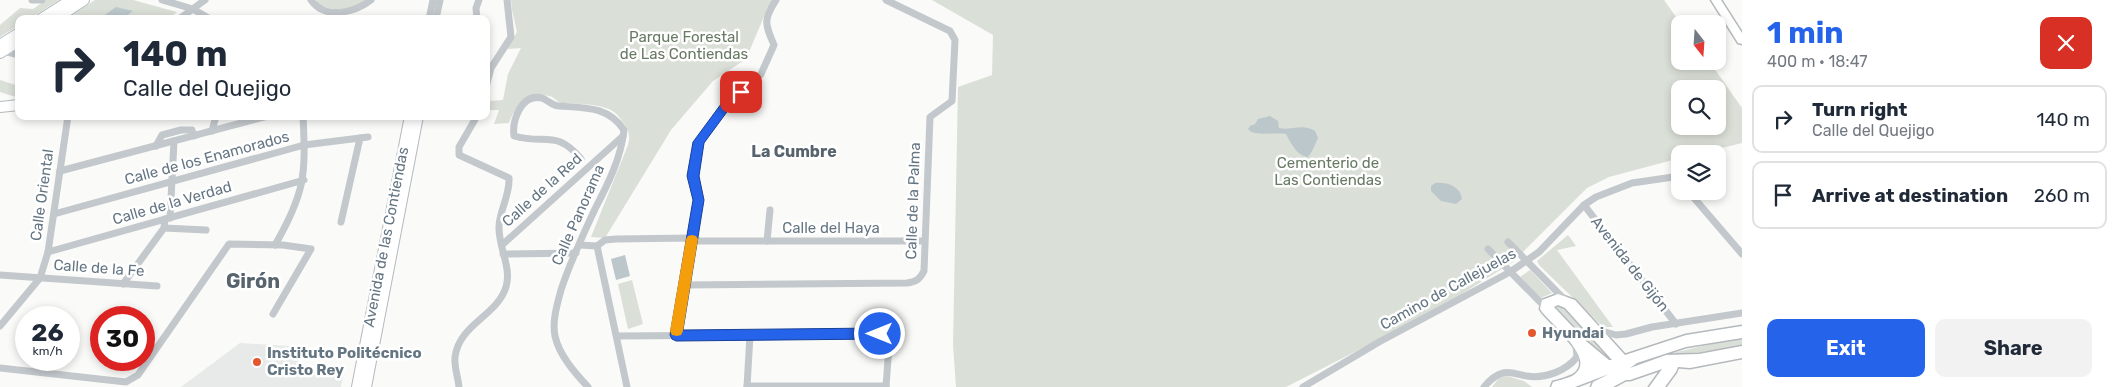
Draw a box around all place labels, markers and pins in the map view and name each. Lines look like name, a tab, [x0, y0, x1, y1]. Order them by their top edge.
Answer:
pin	[720, 71, 762, 113]
place label: Hyundai	[1542, 324, 1604, 342]
marker: Hyundai	[1526, 327, 1538, 339]
place label: Instituto Politécnico Cristo Rey	[267, 344, 422, 379]
marker: Instituto Politécnico Cristo Rey	[251, 356, 263, 368]

